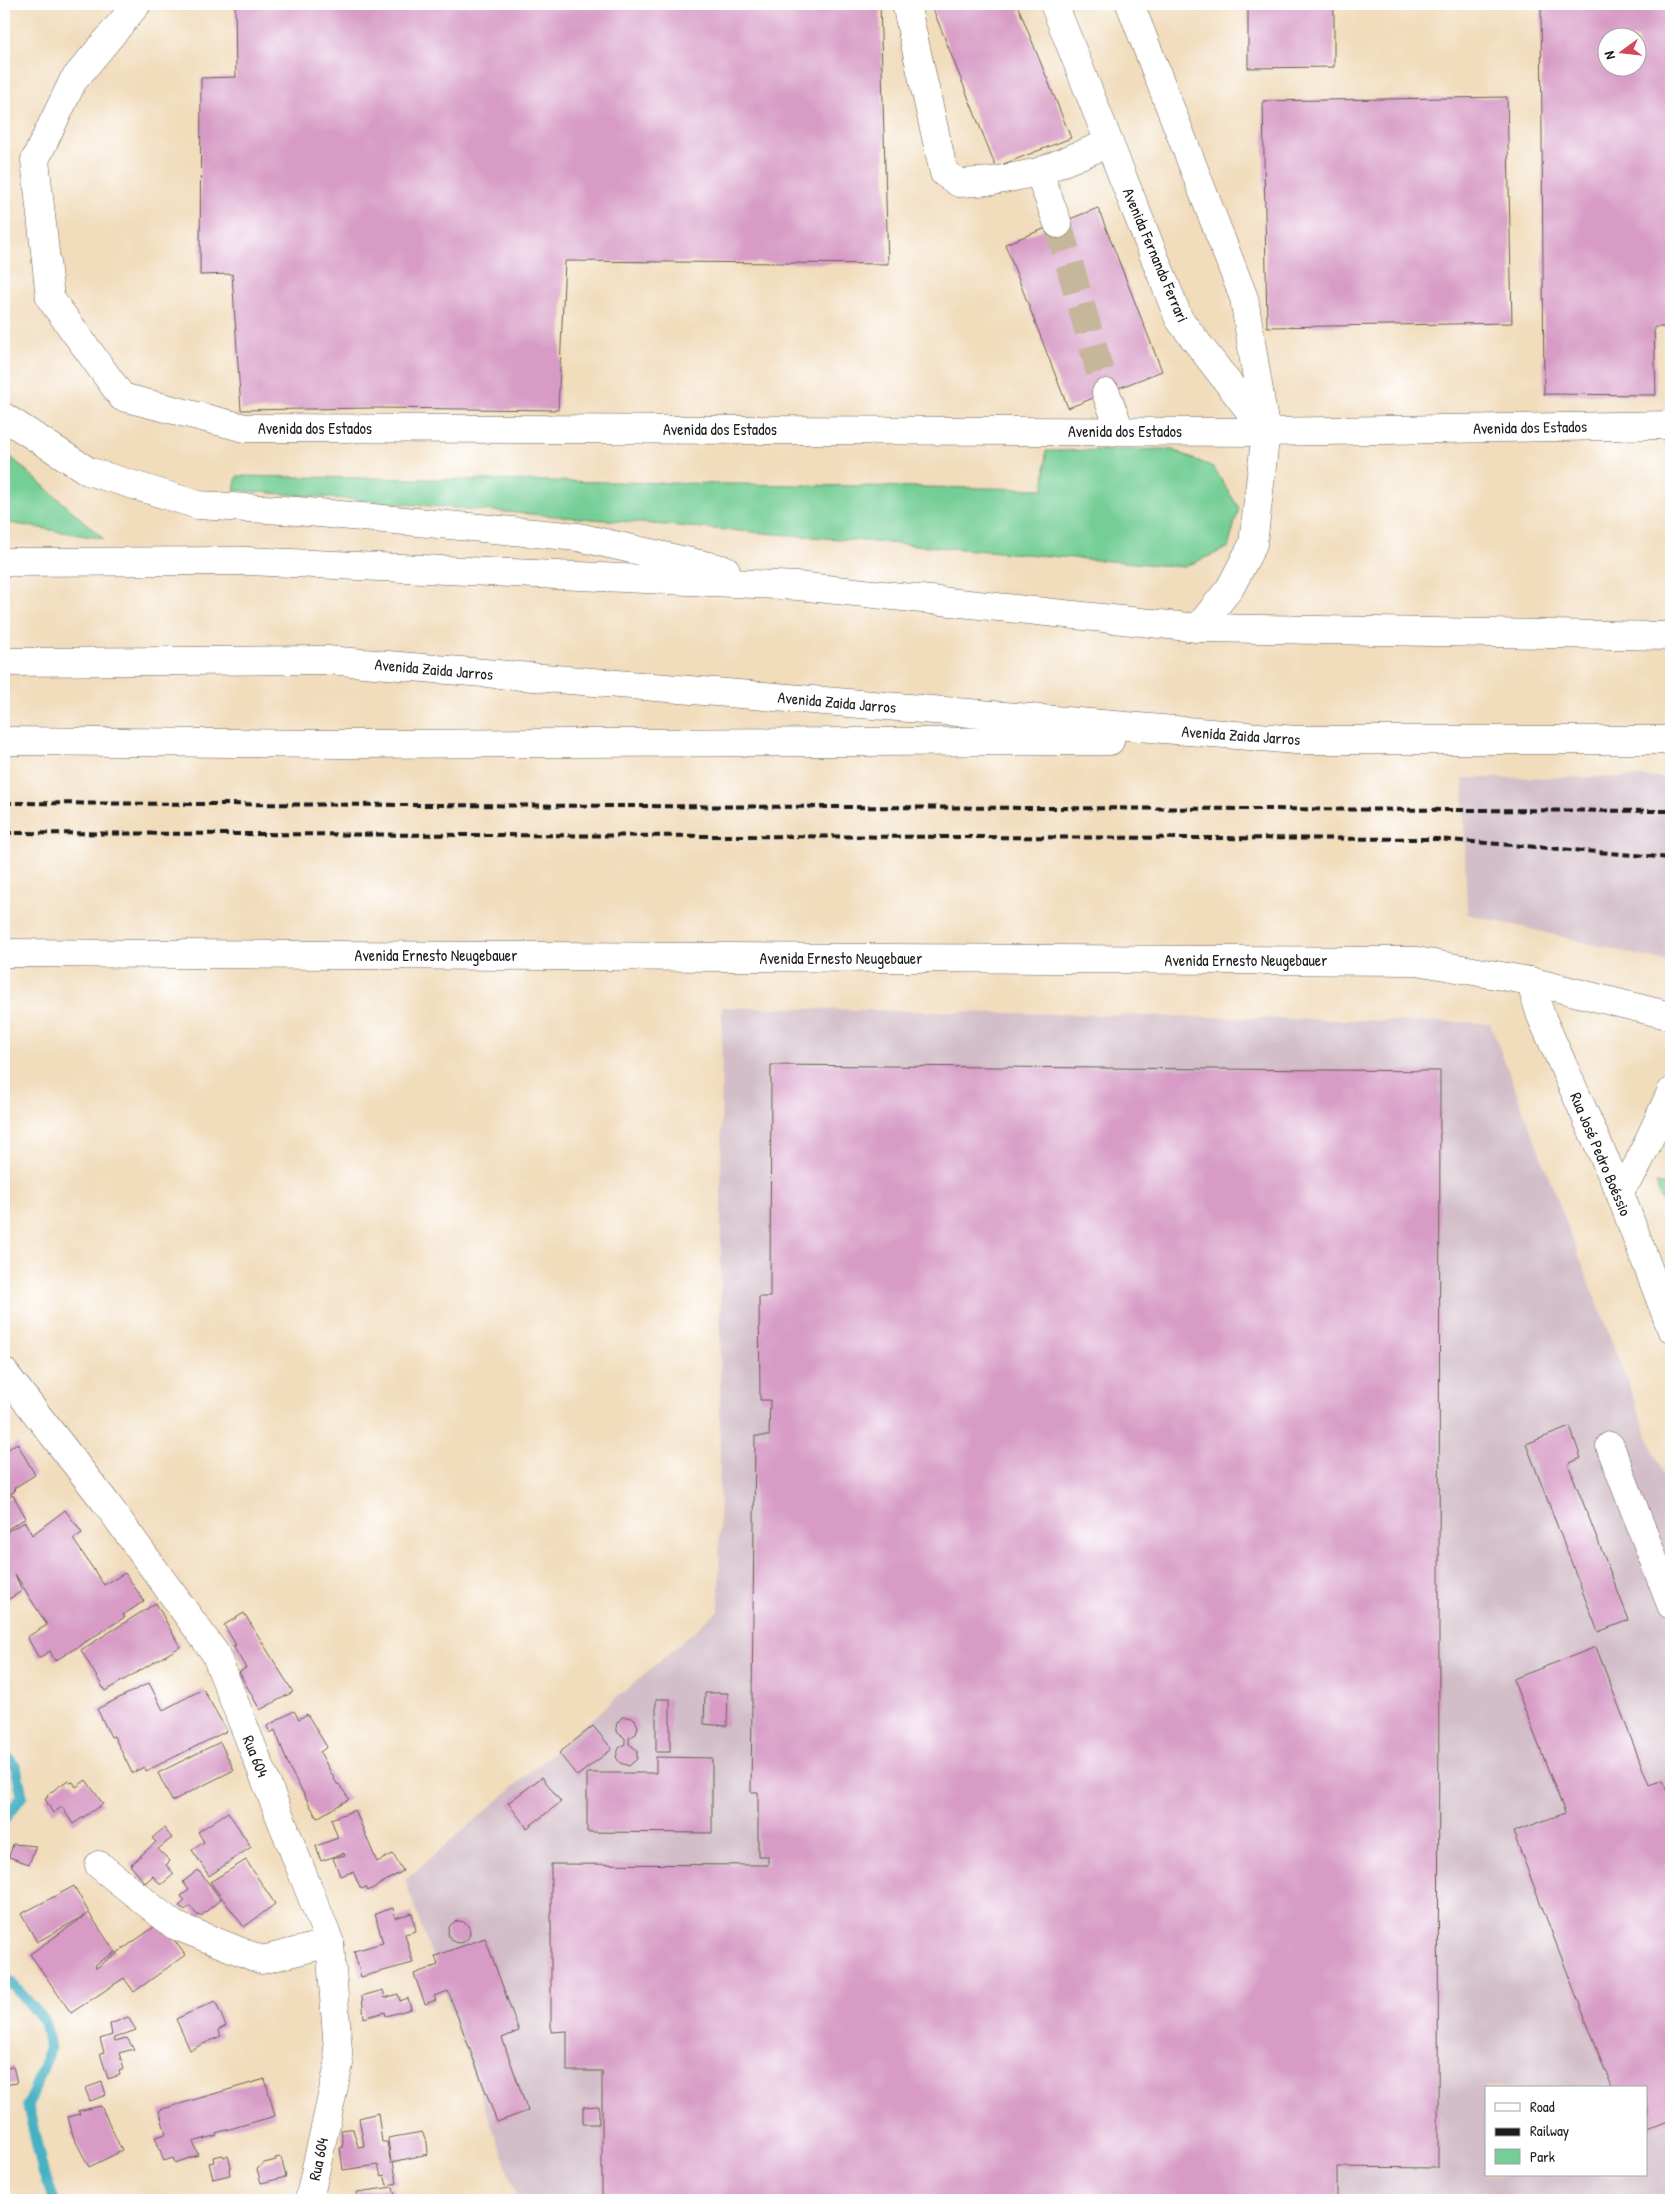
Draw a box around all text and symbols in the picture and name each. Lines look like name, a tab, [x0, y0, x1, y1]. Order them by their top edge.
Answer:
north arrow	[1598, 28, 1648, 78]
text: N	[1599, 49, 1619, 62]
street label: Avenida Fernando Ferrari	[1118, 184, 1194, 326]
street label: Avenida dos Estados	[1473, 415, 1587, 439]
street label: Avenida dos Estados	[258, 417, 372, 439]
street label: Avenida dos Estados	[663, 418, 777, 440]
street label: Avenida dos Estados	[1068, 420, 1182, 442]
street label: Avenida Zaida Jarros	[374, 653, 494, 685]
street label: Avenida Zaida Jarros	[777, 686, 897, 718]
street label: Avenida Zaida Jarros	[1181, 720, 1301, 750]
street label: Avenida Ernesto Neugebauer	[355, 944, 517, 966]
street label: Avenida Ernesto Neugebauer	[760, 947, 922, 969]
street label: Avenida Ernesto Neugebauer	[1165, 949, 1327, 971]
street label: Rua José Pedro Boéssio	[1565, 1089, 1637, 1220]
street label: Rua 604	[238, 1732, 274, 1780]
legend	[1485, 2086, 1648, 2176]
text: Road	[1530, 2096, 1555, 2117]
text: Railway	[1530, 2120, 1569, 2141]
street label: Rua 604	[303, 2136, 333, 2182]
text: Park	[1530, 2146, 1555, 2167]

